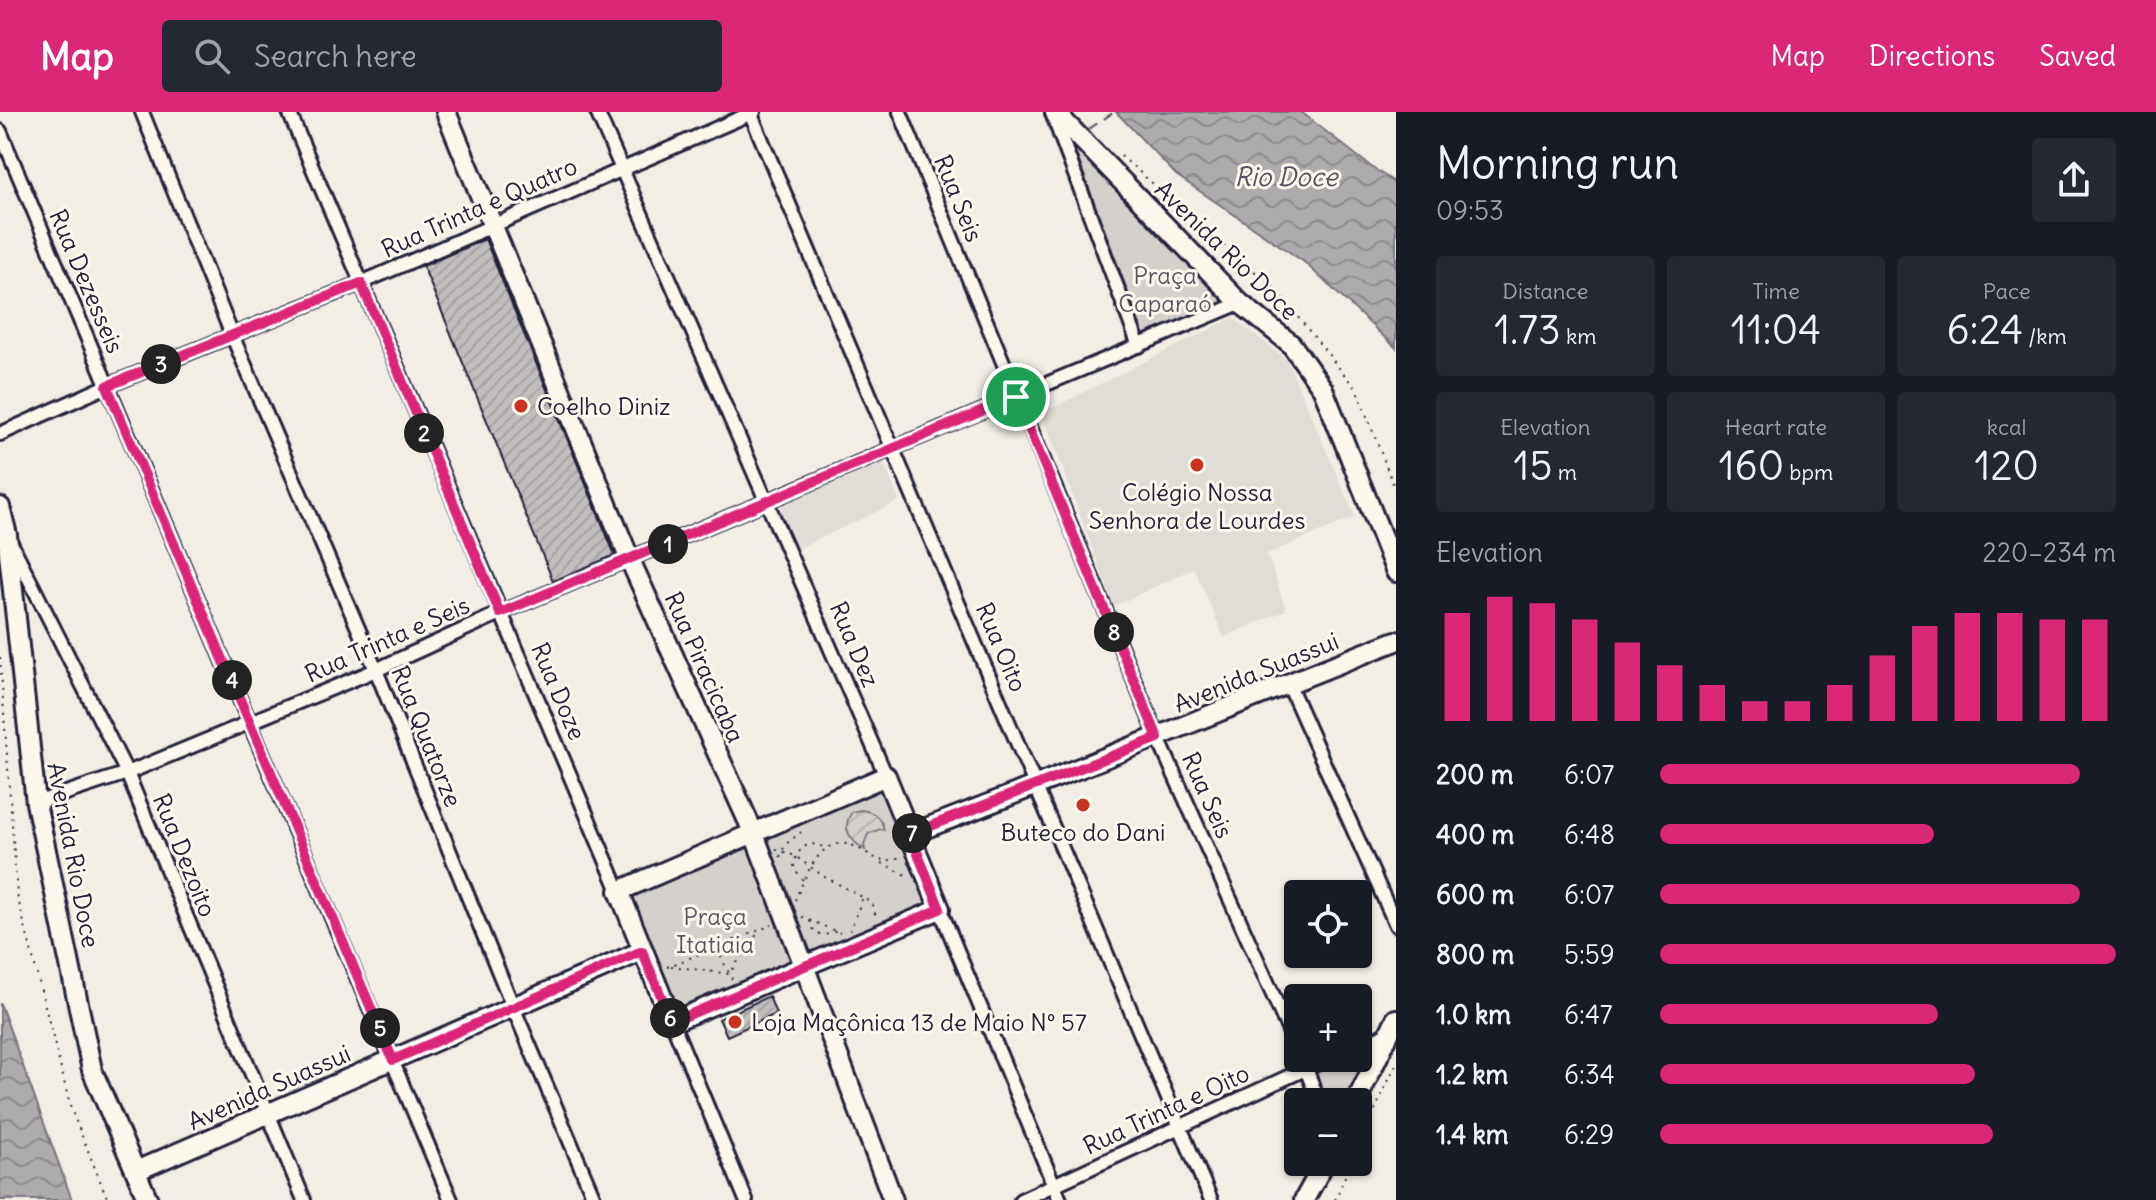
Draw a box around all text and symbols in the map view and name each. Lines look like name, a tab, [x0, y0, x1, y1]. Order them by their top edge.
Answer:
search box	[162, 20, 722, 92]
text: Map	[40, 33, 114, 80]
icon: search	[190, 34, 234, 78]
text: Search here	[254, 37, 417, 75]
text: Map	[1770, 38, 1825, 74]
text: Directions	[1869, 38, 1995, 74]
text: Saved	[2039, 38, 2116, 74]
text: Morning run	[1436, 136, 1679, 191]
button: share	[2032, 138, 2116, 222]
street label: Rua Trinta e Quatro	[376, 150, 582, 264]
street label: Rua Seis	[928, 150, 990, 246]
water label: Rio Doce	[1235, 160, 1339, 193]
street label: Avenida Rio Doce	[1149, 174, 1305, 326]
text: 09:53	[1436, 194, 1504, 227]
street label: Rua Dezesseis	[43, 205, 131, 357]
park label: Praça Caparaó	[1118, 260, 1212, 318]
text: Distance	[1502, 277, 1588, 305]
text: Time	[1752, 277, 1800, 305]
text: Pace	[1983, 277, 2031, 305]
text: 1.73	[1494, 305, 1561, 355]
text: 11:04	[1731, 305, 1821, 355]
text: 6:24	[1947, 305, 2023, 355]
text: km	[1561, 322, 1596, 350]
text: /km	[2023, 322, 2067, 350]
pin: 3	[141, 344, 181, 384]
text: 3	[155, 350, 167, 378]
pin	[982, 363, 1050, 431]
icon: arrive	[994, 375, 1038, 419]
place label: Coelho Diniz	[537, 391, 671, 421]
marker: Coelho Diniz	[512, 397, 530, 415]
pin: 2	[404, 413, 444, 453]
text: Elevation	[1500, 413, 1590, 441]
text: Heart rate	[1725, 413, 1827, 441]
text: kcal	[1987, 413, 2026, 441]
text: 2	[418, 419, 430, 447]
text: 15	[1514, 441, 1553, 491]
text: 160	[1719, 441, 1784, 491]
text: 120	[1975, 441, 2039, 491]
marker: Colégio Nossa Senhora de Lourdes	[1188, 456, 1206, 474]
text: m	[1553, 458, 1577, 486]
text: bpm	[1784, 458, 1833, 486]
place label: Colégio Nossa Senhora de Lourdes	[1089, 477, 1305, 535]
pin: 1	[648, 524, 688, 564]
text: 1	[664, 530, 672, 558]
text: Elevation	[1436, 536, 1543, 569]
text: 220–234 m	[1983, 536, 2116, 569]
street label: Rua Piracicaba	[658, 587, 752, 747]
street label: Rua Trinta e Seis	[300, 589, 474, 689]
street label: Rua Dez	[824, 597, 886, 691]
street label: Rua Oito	[970, 598, 1034, 696]
pin: 8	[1094, 612, 1134, 652]
text: 8	[1108, 618, 1120, 646]
street label: Avenida Suassui	[1169, 625, 1343, 719]
street label: Rua Doze	[525, 638, 593, 744]
pin: 4	[212, 660, 252, 700]
street label: Rua Quatorze	[385, 661, 469, 811]
text: 4	[226, 666, 238, 694]
street label: Rua Seis	[1176, 747, 1240, 843]
text: 200 m	[1436, 758, 1513, 791]
text: 6:07	[1564, 758, 1614, 791]
street label: Avenida Rio Doce	[41, 760, 107, 950]
street label: Rua Dezoito	[147, 789, 223, 921]
marker: Buteco do Dani	[1074, 796, 1092, 814]
pin: 7	[892, 813, 932, 853]
place label: Buteco do Dani	[1001, 817, 1166, 847]
text: 400 m	[1436, 818, 1514, 851]
text: 6:48	[1564, 818, 1615, 851]
text: 7	[907, 819, 917, 847]
text: 600 m	[1436, 878, 1514, 911]
text: 6:07	[1564, 878, 1614, 911]
map controls	[1284, 880, 1372, 1176]
button: locate	[1284, 880, 1372, 968]
park label: Praça Itatiaia	[676, 901, 754, 959]
text: 800 m	[1436, 938, 1514, 971]
text: 5:59	[1564, 938, 1615, 971]
button: +	[1284, 984, 1372, 1072]
pin: 6	[650, 998, 690, 1038]
text: 1.0 km	[1436, 998, 1511, 1031]
text: 6:47	[1564, 998, 1612, 1031]
text: 6	[664, 1004, 676, 1032]
place label: Loja Maçônica 13 de Maio Nº 57	[751, 1007, 1087, 1037]
pin: 5	[360, 1008, 400, 1048]
marker: Loja Maçônica 13 de Maio Nº 57	[726, 1013, 744, 1031]
text: 5	[374, 1014, 386, 1042]
street label: Avenida Suassui	[183, 1038, 355, 1136]
street label: Rua Trinta e Oito	[1078, 1057, 1254, 1161]
text: 1.2 km	[1436, 1058, 1508, 1091]
text: 6:34	[1564, 1058, 1615, 1091]
button: −	[1284, 1088, 1372, 1176]
text: 1.4 km	[1436, 1118, 1509, 1151]
text: 6:29	[1564, 1118, 1614, 1151]

